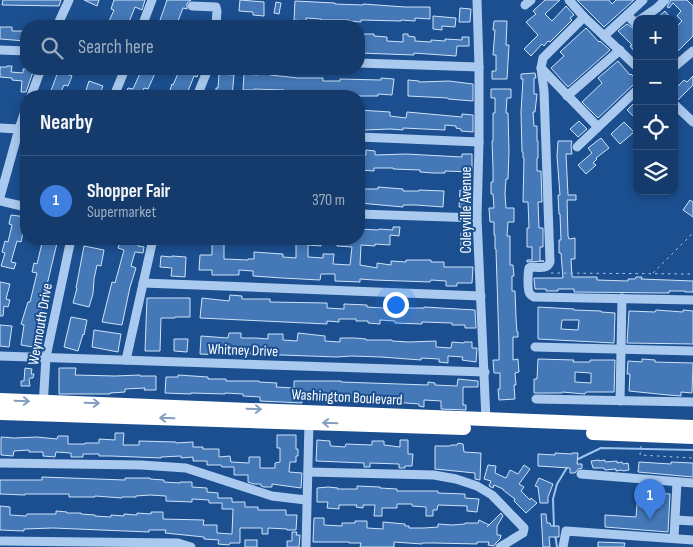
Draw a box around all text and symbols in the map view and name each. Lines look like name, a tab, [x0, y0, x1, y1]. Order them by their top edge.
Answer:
map controls	[633, 15, 678, 195]
button: +	[633, 15, 678, 60]
search box	[20, 20, 365, 75]
icon: search	[38, 34, 66, 62]
text: Search here	[78, 36, 154, 59]
button: −	[633, 60, 678, 105]
button: locate	[633, 105, 678, 150]
text: Nearby	[40, 110, 93, 135]
button: layers	[633, 150, 678, 195]
street label: Coleyville Avenue	[457, 166, 476, 254]
text: Shopper Fair	[87, 180, 170, 203]
text: 1	[53, 191, 59, 210]
text: 370 m	[312, 191, 345, 210]
text: Supermarket	[87, 203, 156, 222]
street label: Weymouth Drive	[24, 282, 57, 367]
your location	[383, 292, 409, 318]
street label: Whitney Drive	[208, 340, 278, 361]
street label: Washington Boulevard	[291, 385, 403, 410]
one-way arrow	[13, 396, 29, 405]
one-way arrow	[83, 399, 99, 408]
one-way arrow	[246, 405, 262, 414]
one-way arrow	[159, 413, 176, 423]
one-way arrow	[322, 418, 338, 428]
pin: 1	[634, 479, 666, 520]

